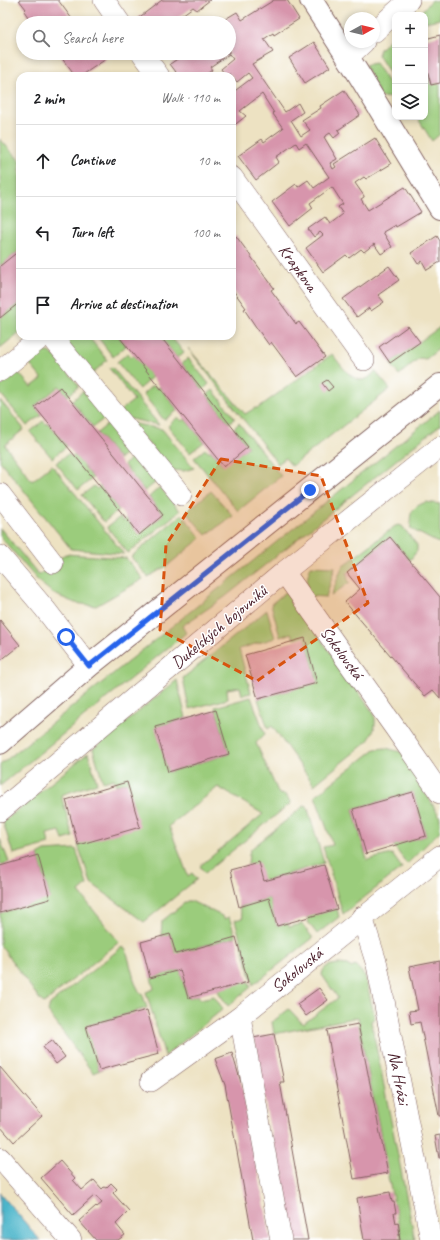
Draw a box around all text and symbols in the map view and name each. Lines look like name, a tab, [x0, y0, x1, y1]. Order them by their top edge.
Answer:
north arrow	[344, 12, 380, 48]
map controls	[392, 12, 428, 120]
button: +	[392, 12, 428, 48]
search box	[16, 16, 236, 60]
icon: search	[30, 27, 52, 49]
text: Search here	[62, 29, 123, 48]
button: −	[392, 48, 428, 84]
button: layers	[392, 84, 428, 120]
text: 2 min	[32, 88, 65, 109]
text: Walk · 110 m	[161, 90, 220, 106]
icon: ahead	[32, 150, 54, 172]
text: Continue	[70, 151, 115, 170]
text: 10 m	[198, 153, 220, 169]
icon: left	[32, 222, 54, 244]
text: Turn left	[70, 223, 113, 242]
text: 100 m	[192, 225, 220, 241]
street label: Krapkova	[274, 240, 323, 297]
icon: arrive	[32, 294, 54, 316]
text: Arrive at destination	[70, 295, 177, 314]
route end	[301, 481, 319, 499]
street label: Dukelských bojovníků	[167, 580, 272, 673]
street label: Sokolovská	[316, 622, 369, 685]
route start	[57, 628, 75, 646]
street label: Sokolovská	[267, 942, 328, 997]
street label: Na Hrázi	[384, 1050, 415, 1108]

